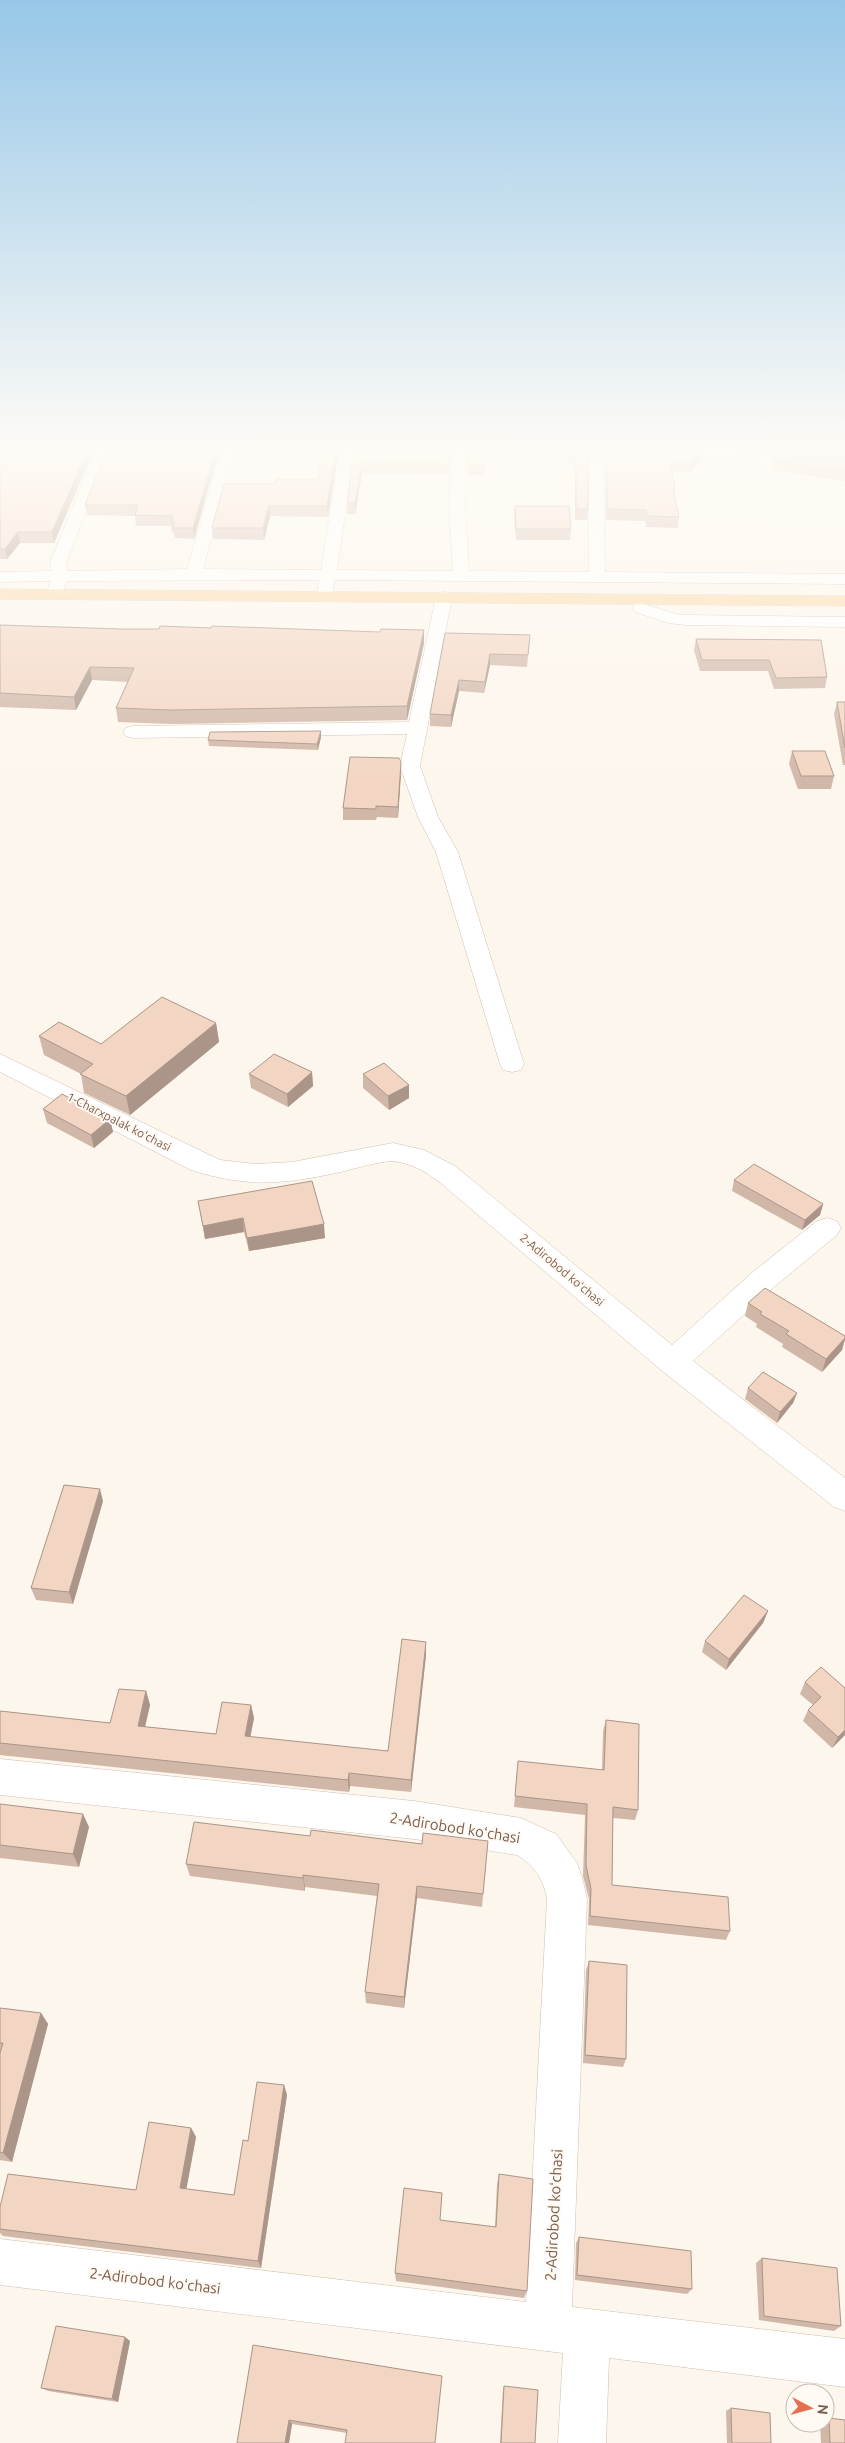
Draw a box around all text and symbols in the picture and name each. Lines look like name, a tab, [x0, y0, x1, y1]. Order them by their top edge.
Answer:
street label: 1-Charxpalak koʻchasi	[65, 1090, 173, 1153]
street label: 2-Adirobod koʻchasi	[518, 1231, 607, 1309]
street label: 2-Adirobod koʻchasi	[389, 1809, 522, 1846]
street label: 2-Adirobod koʻchasi	[542, 2149, 565, 2281]
street label: 2-Adirobod koʻchasi	[89, 2264, 222, 2297]
north arrow	[785, 2383, 835, 2433]
text: N	[814, 2403, 831, 2415]

